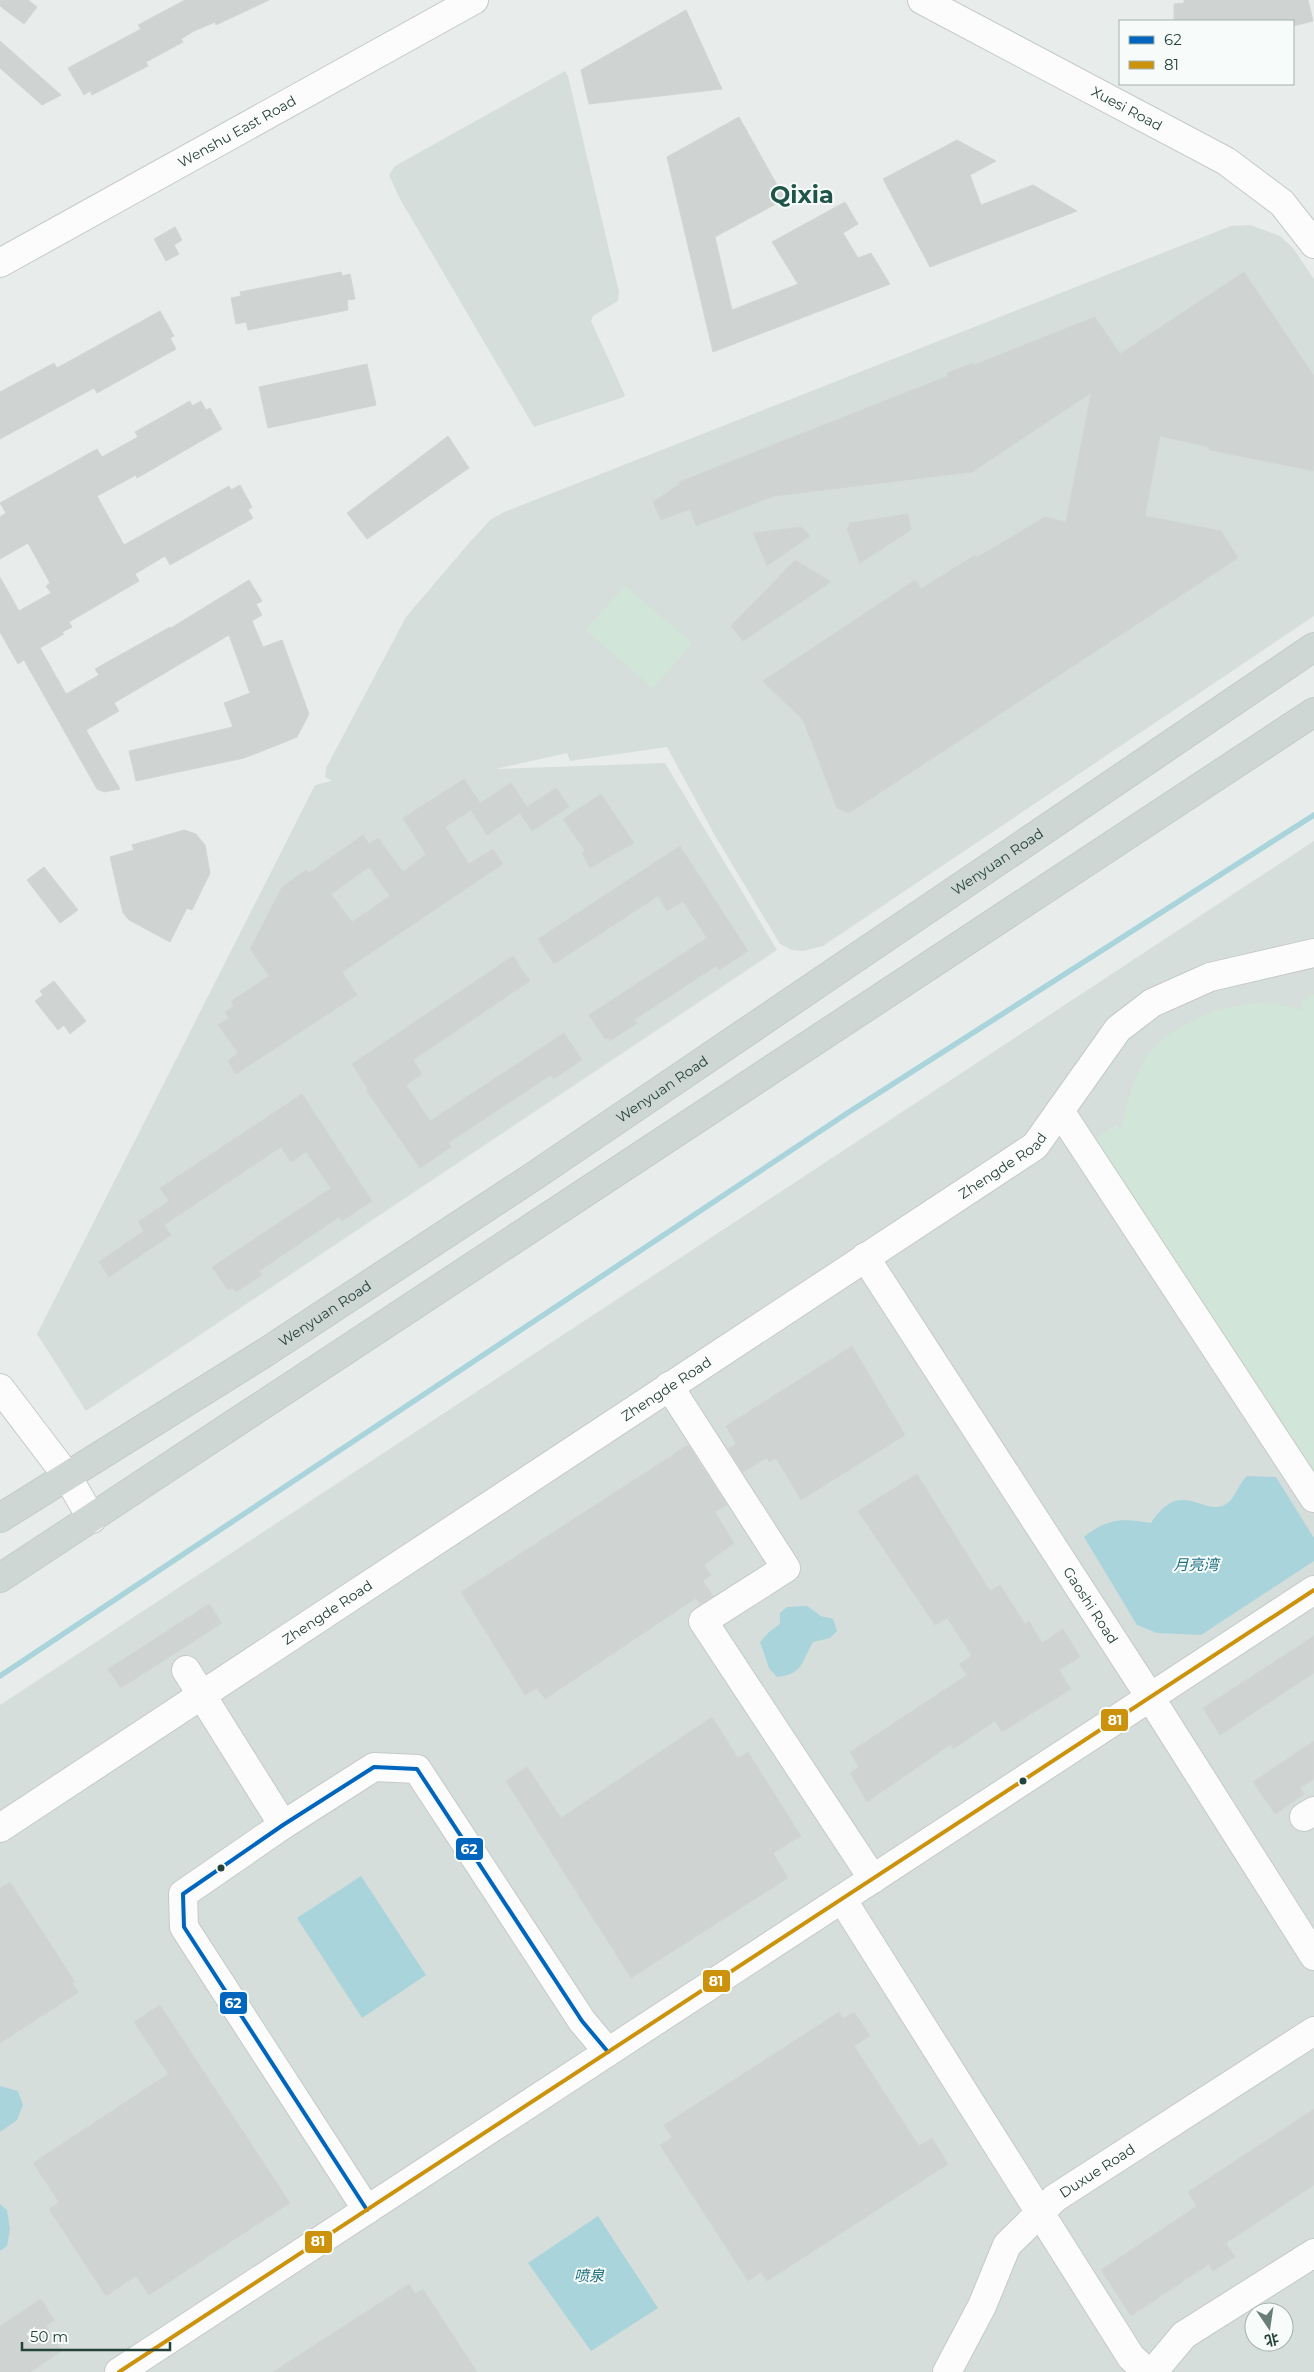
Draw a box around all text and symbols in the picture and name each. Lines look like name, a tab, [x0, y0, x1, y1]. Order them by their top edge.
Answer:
legend	[1119, 20, 1294, 85]
text: 62	[1164, 30, 1182, 49]
text: 81	[1164, 55, 1179, 74]
street label: Xuesi Road	[1089, 82, 1166, 135]
street label: Wenshu East Road	[175, 92, 299, 172]
district label: Qixia	[770, 180, 834, 209]
street label: Wenyuan Road	[948, 824, 1047, 899]
street label: Wenyuan Road	[613, 1051, 712, 1127]
street label: Zhengde Road	[955, 1129, 1051, 1203]
street label: Wenyuan Road	[275, 1276, 375, 1350]
street label: Zhengde Road	[618, 1353, 715, 1425]
water label: 月亮湾	[1173, 1555, 1221, 1574]
street label: Gaoshi Road	[1059, 1563, 1122, 1647]
street label: Zhengde Road	[279, 1576, 376, 1649]
line badge: 81	[1100, 1708, 1129, 1732]
text: 81	[1108, 1711, 1122, 1729]
unlabelled marker	[1018, 1776, 1028, 1786]
line badge: 62	[455, 1837, 484, 1861]
text: 62	[460, 1840, 478, 1858]
unlabelled marker	[216, 1863, 226, 1873]
line badge: 81	[702, 1969, 731, 1993]
text: 81	[709, 1972, 723, 1990]
line badge: 62	[219, 1991, 248, 2015]
text: 62	[224, 1994, 242, 2012]
street label: Duxue Road	[1056, 2140, 1138, 2202]
line badge: 81	[304, 2230, 333, 2254]
text: 81	[311, 2232, 325, 2250]
water label: 喷泉	[574, 2266, 605, 2285]
north arrow	[1244, 2302, 1294, 2352]
scale bar	[22, 2320, 170, 2352]
text: 50 m	[30, 2327, 68, 2346]
text: 北	[1263, 2329, 1281, 2350]

